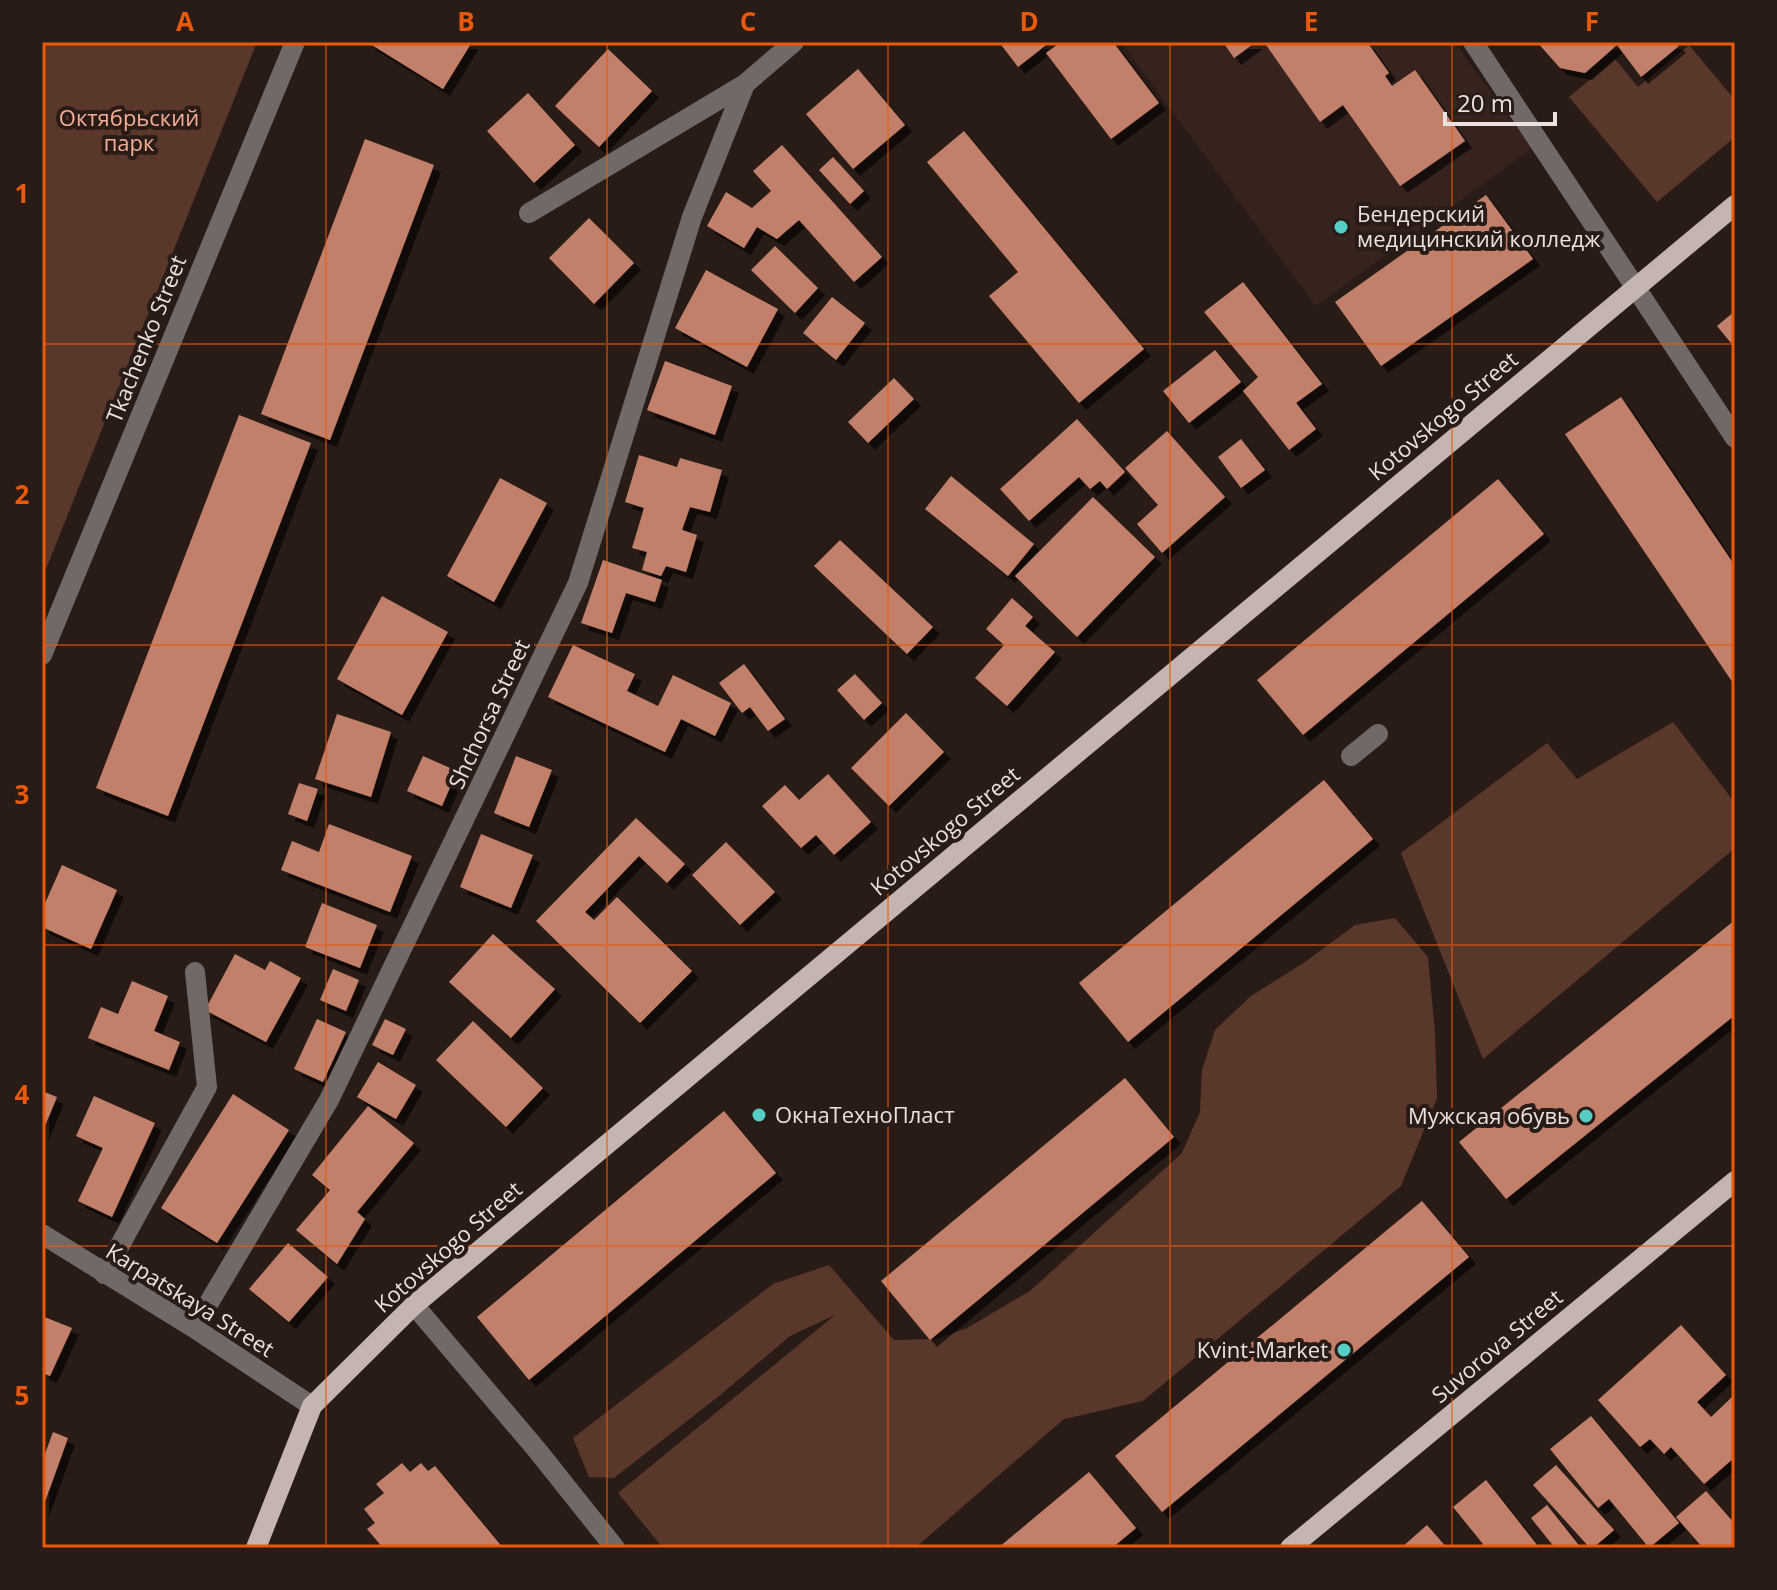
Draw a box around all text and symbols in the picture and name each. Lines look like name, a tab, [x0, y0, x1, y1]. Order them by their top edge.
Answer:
text: A	[176, 3, 194, 39]
text: B	[457, 3, 475, 39]
text: C	[740, 3, 756, 39]
text: D	[1019, 3, 1039, 39]
text: E	[1304, 3, 1318, 39]
text: F	[1585, 3, 1599, 39]
scale bar	[1445, 76, 1555, 126]
text: 20 m	[1457, 86, 1513, 119]
park label: Октябрьский парк	[59, 102, 199, 157]
text: 1	[15, 175, 29, 211]
place label: Бендерский медицинский колледж	[1357, 198, 1601, 253]
marker: Бендерский медицинский колледж	[1332, 218, 1350, 236]
street label: Tkachenko Street	[98, 250, 192, 427]
street label: Kotovskogo Street	[1361, 344, 1524, 487]
text: 2	[15, 476, 30, 512]
street label: Shchorsa Street	[440, 634, 536, 793]
street label: Kotovskogo Street	[863, 759, 1026, 902]
text: 3	[15, 776, 29, 812]
text: 4	[15, 1076, 30, 1112]
place label: ОкнаТехноПласт	[775, 1099, 955, 1129]
place label: Мужская обувь	[1408, 1100, 1570, 1130]
marker: ОкнаТехноПласт	[750, 1106, 768, 1124]
marker: Мужская обувь	[1577, 1107, 1595, 1125]
street label: Kotovskogo Street	[367, 1174, 528, 1319]
street label: Karpatskaya Street	[101, 1235, 280, 1363]
street label: Suvorova Street	[1425, 1281, 1568, 1409]
place label: Kvint-Market	[1197, 1334, 1328, 1364]
marker: Kvint-Market	[1335, 1341, 1353, 1359]
text: 5	[15, 1377, 29, 1413]

